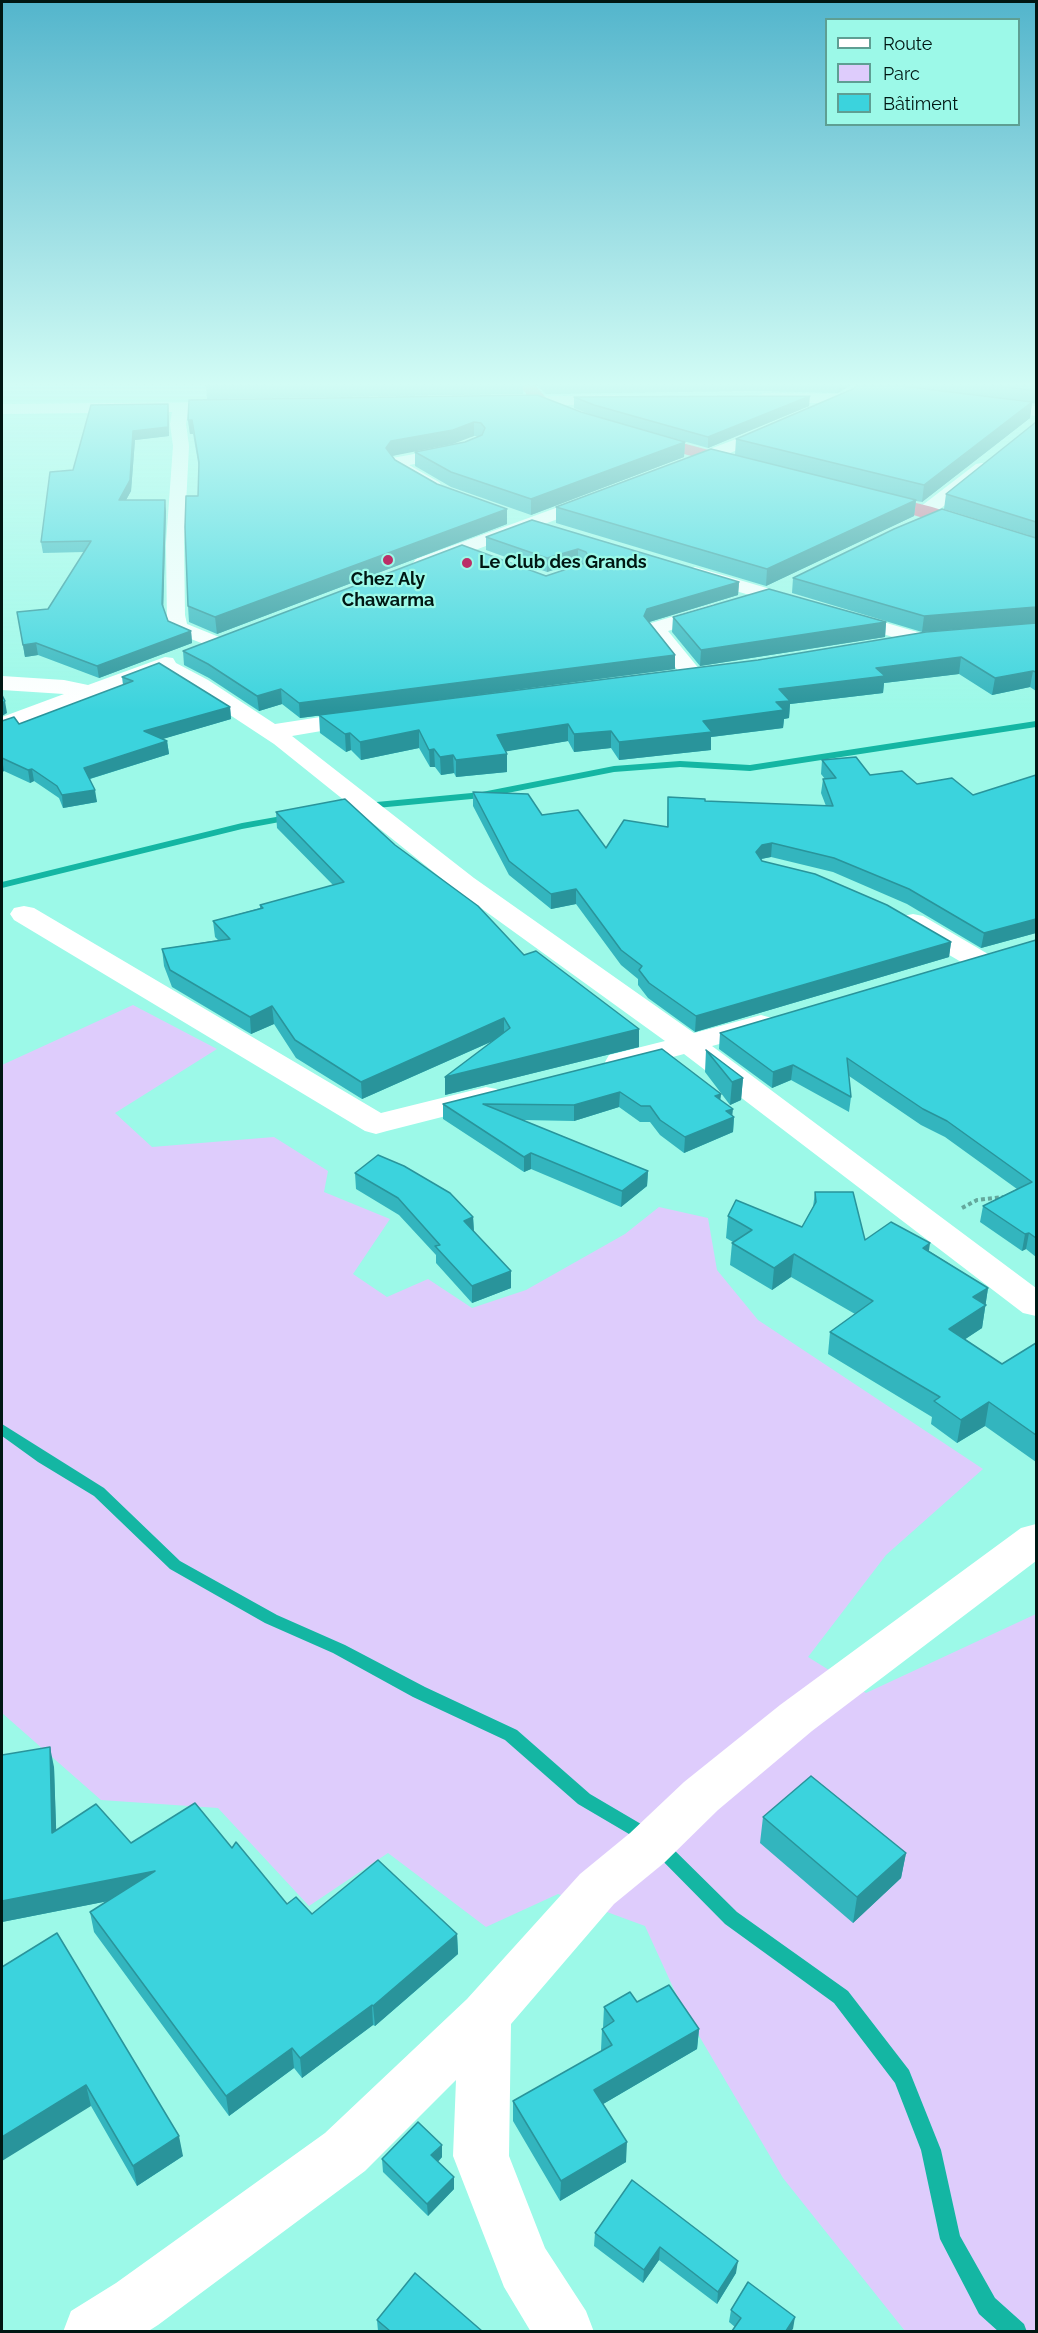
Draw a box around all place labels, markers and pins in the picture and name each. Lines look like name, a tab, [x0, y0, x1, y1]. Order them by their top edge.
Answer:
place label: Le Club des Grands	[479, 552, 647, 574]
marker: Chez Aly Chawarma	[381, 553, 395, 567]
marker: Le Club des Grands	[460, 556, 474, 570]
place label: Chez Aly Chawarma	[342, 569, 434, 612]

